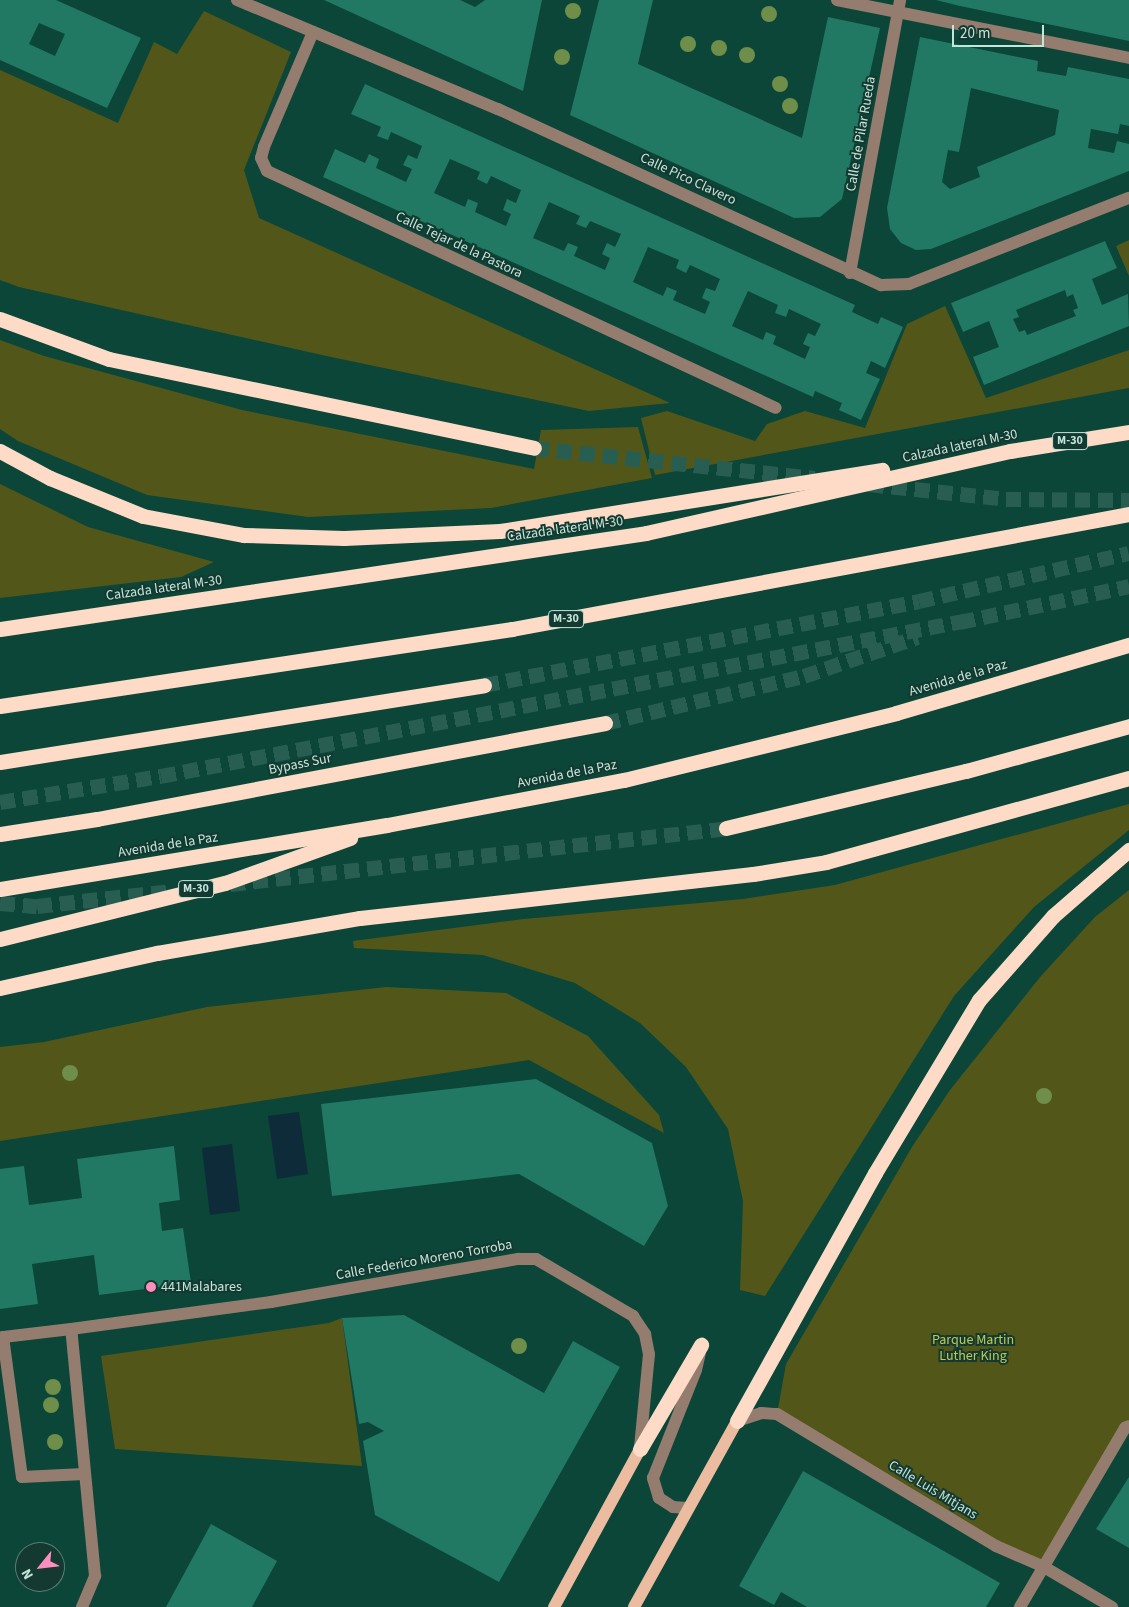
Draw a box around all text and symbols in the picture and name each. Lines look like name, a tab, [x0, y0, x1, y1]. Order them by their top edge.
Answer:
scale bar	[954, 15, 1046, 47]
text: 20 m	[960, 23, 990, 44]
street label: Calle de Pilar Rueda	[843, 75, 879, 193]
street label: Calle Pico Clavero	[637, 149, 739, 209]
street label: Calle Tejar de la Pastora	[393, 208, 525, 282]
street label: Calzada lateral M-30	[901, 426, 1019, 466]
road number: M-30	[1051, 432, 1089, 451]
street label: Calzada lateral M-30	[506, 513, 624, 545]
street label: Calzada lateral M-30	[105, 572, 223, 604]
road number: M-30	[547, 610, 585, 628]
street label: Avenida de la Paz	[907, 656, 1009, 700]
street label: Bypass Sur	[267, 750, 333, 778]
street label: Avenida de la Paz	[516, 756, 618, 792]
street label: Avenida de la Paz	[117, 829, 219, 861]
road number: M-30	[177, 880, 215, 899]
street label: Calle Federico Moreno Torroba	[335, 1236, 513, 1284]
place label: 441Malabares	[161, 1279, 242, 1295]
marker: 441Malabares	[145, 1281, 157, 1293]
park label: Parque Martin Luther King	[932, 1332, 1014, 1364]
street label: Calle Luis Mitjans	[886, 1457, 980, 1523]
north arrow	[15, 1542, 65, 1592]
text: N	[17, 1565, 39, 1583]

